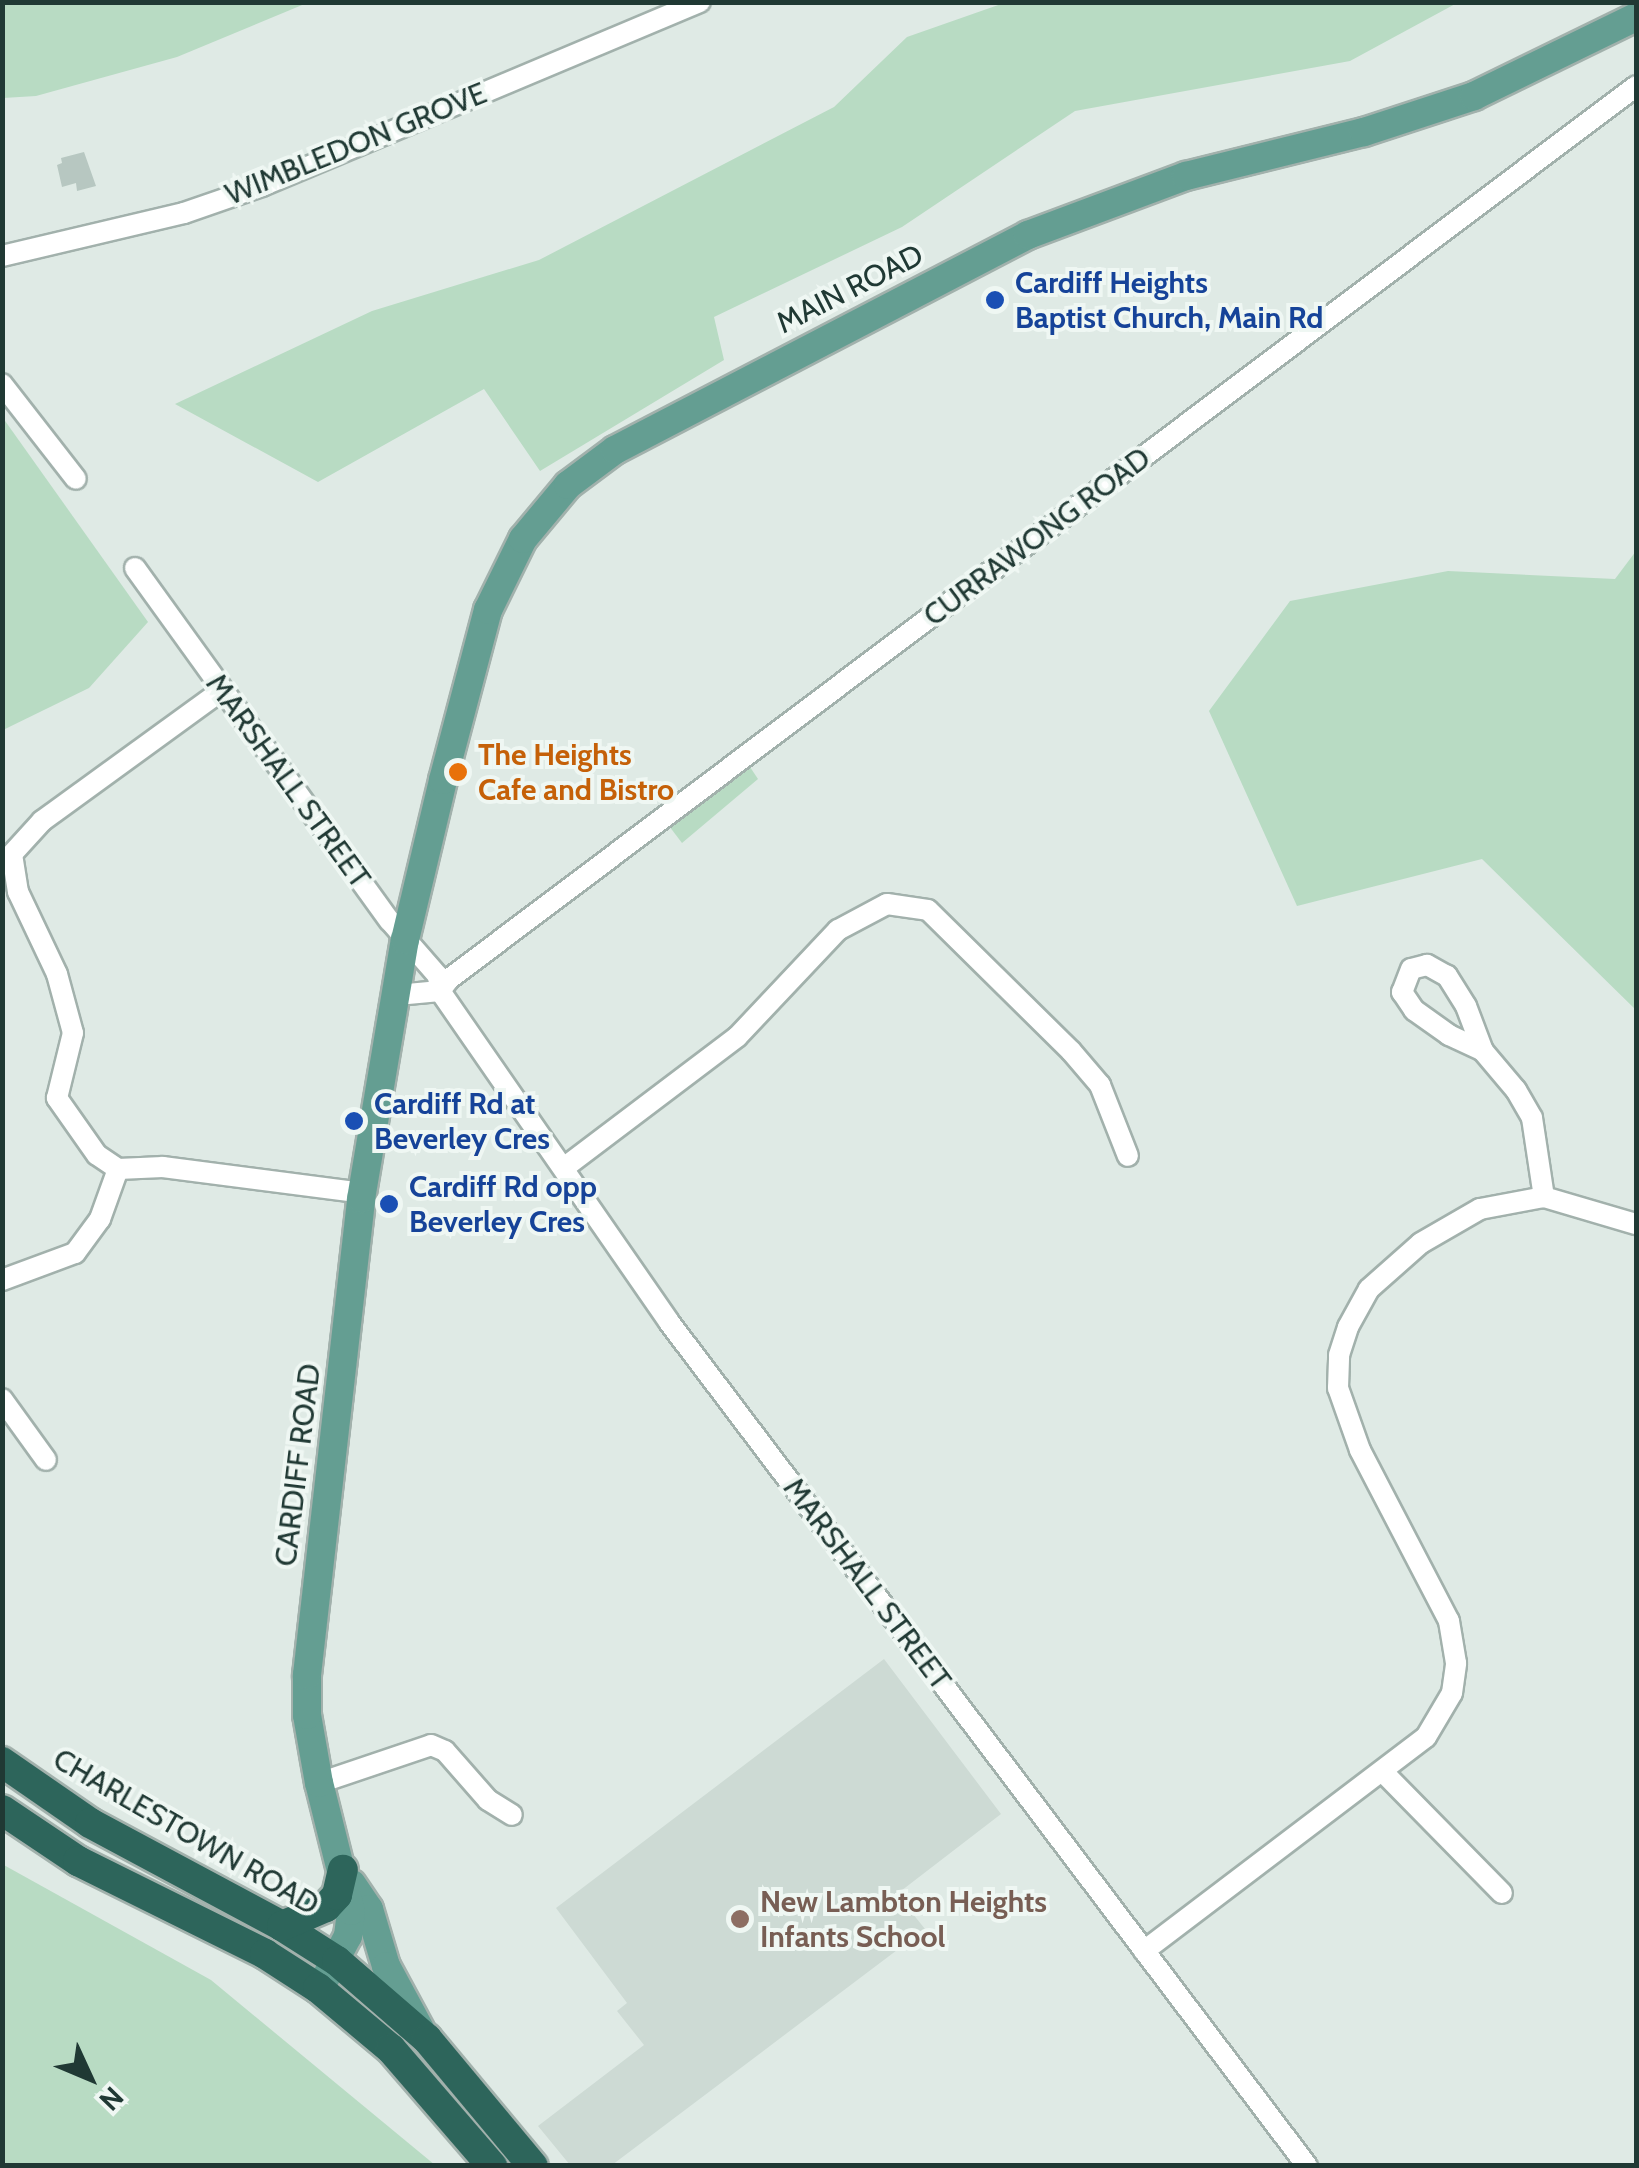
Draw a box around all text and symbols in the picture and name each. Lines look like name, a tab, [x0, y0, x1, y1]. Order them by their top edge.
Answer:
street label: WIMBLEDON GROVE	[220, 75, 492, 213]
street label: MAIN ROAD	[771, 237, 929, 341]
place label: Cardiff Heights Baptist Church, Main Rd	[1015, 265, 1323, 336]
marker: Cardiff Heights Baptist Church, Main Rd	[984, 289, 1006, 311]
street label: CURRAWONG ROAD	[917, 440, 1157, 634]
street label: MARSHALL STREET	[198, 667, 378, 895]
place label: The Heights Cafe and Bistro	[478, 737, 674, 808]
marker: The Heights Cafe and Bistro	[447, 761, 469, 783]
place label: Cardiff Rd at Beverley Cres	[374, 1086, 550, 1156]
marker: Cardiff Rd at Beverley Cres	[343, 1110, 365, 1132]
place label: Cardiff Rd opp Beverley Cres	[409, 1169, 597, 1240]
marker: Cardiff Rd opp Beverley Cres	[378, 1193, 400, 1215]
street label: CARDIFF ROAD	[268, 1362, 328, 1568]
street label: MARSHALL STREET	[776, 1471, 958, 1697]
street label: CHARLESTOWN ROAD	[47, 1741, 325, 1923]
place label: New Lambton Heights Infants School	[760, 1884, 1047, 1954]
marker: New Lambton Heights Infants School	[729, 1908, 751, 1930]
north arrow	[40, 2028, 140, 2128]
text: N	[92, 2080, 131, 2118]

